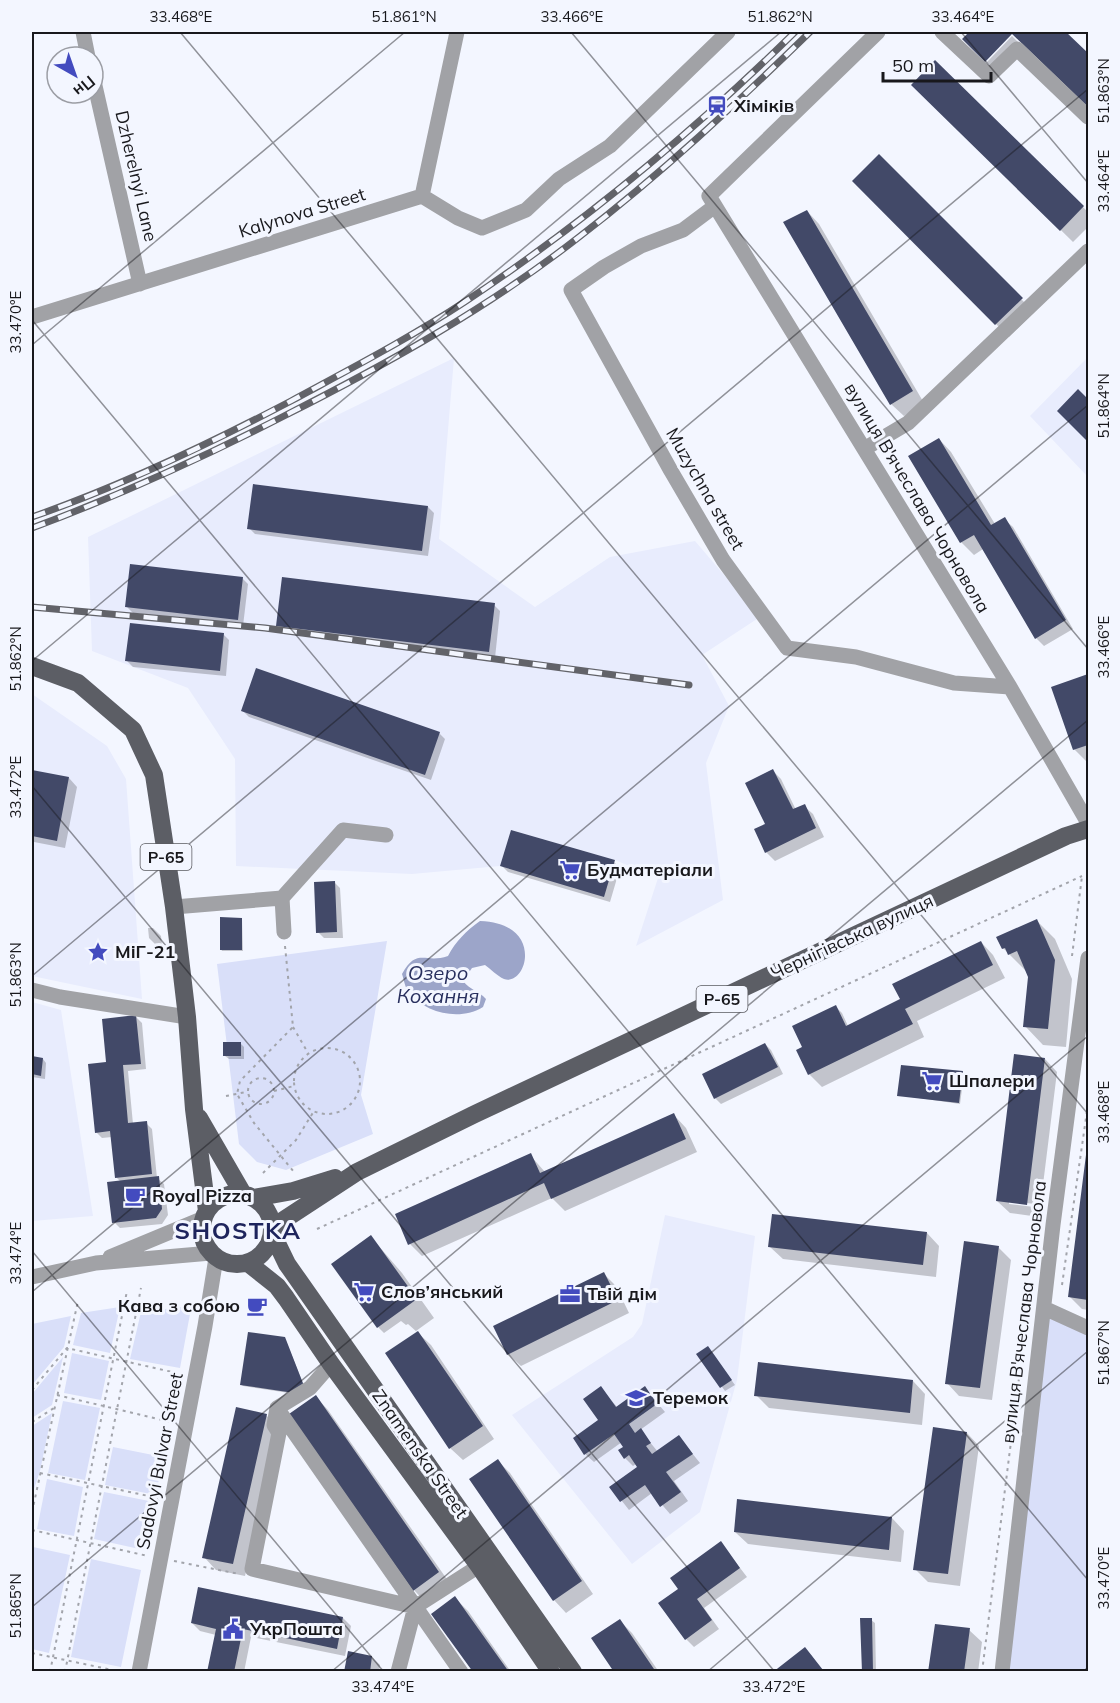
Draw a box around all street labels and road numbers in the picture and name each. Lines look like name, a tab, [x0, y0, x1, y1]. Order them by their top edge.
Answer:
street label: Dzherelnyi Lane	[110, 108, 163, 244]
street label: Kalynova Street	[236, 182, 368, 243]
street label: вулиця В'ячеслава Чорновола	[839, 378, 995, 617]
street label: Muzychna street	[661, 423, 750, 554]
road number: Р-65	[140, 844, 192, 870]
street label: Чернігівська вулиця	[767, 889, 937, 984]
road number: Р-65	[696, 986, 748, 1012]
street label: вулиця В'ячеслава Чорновола	[996, 1179, 1051, 1445]
street label: Sadovyi Bulvar Street	[131, 1371, 188, 1551]
street label: Znamenska Street	[368, 1385, 473, 1522]

